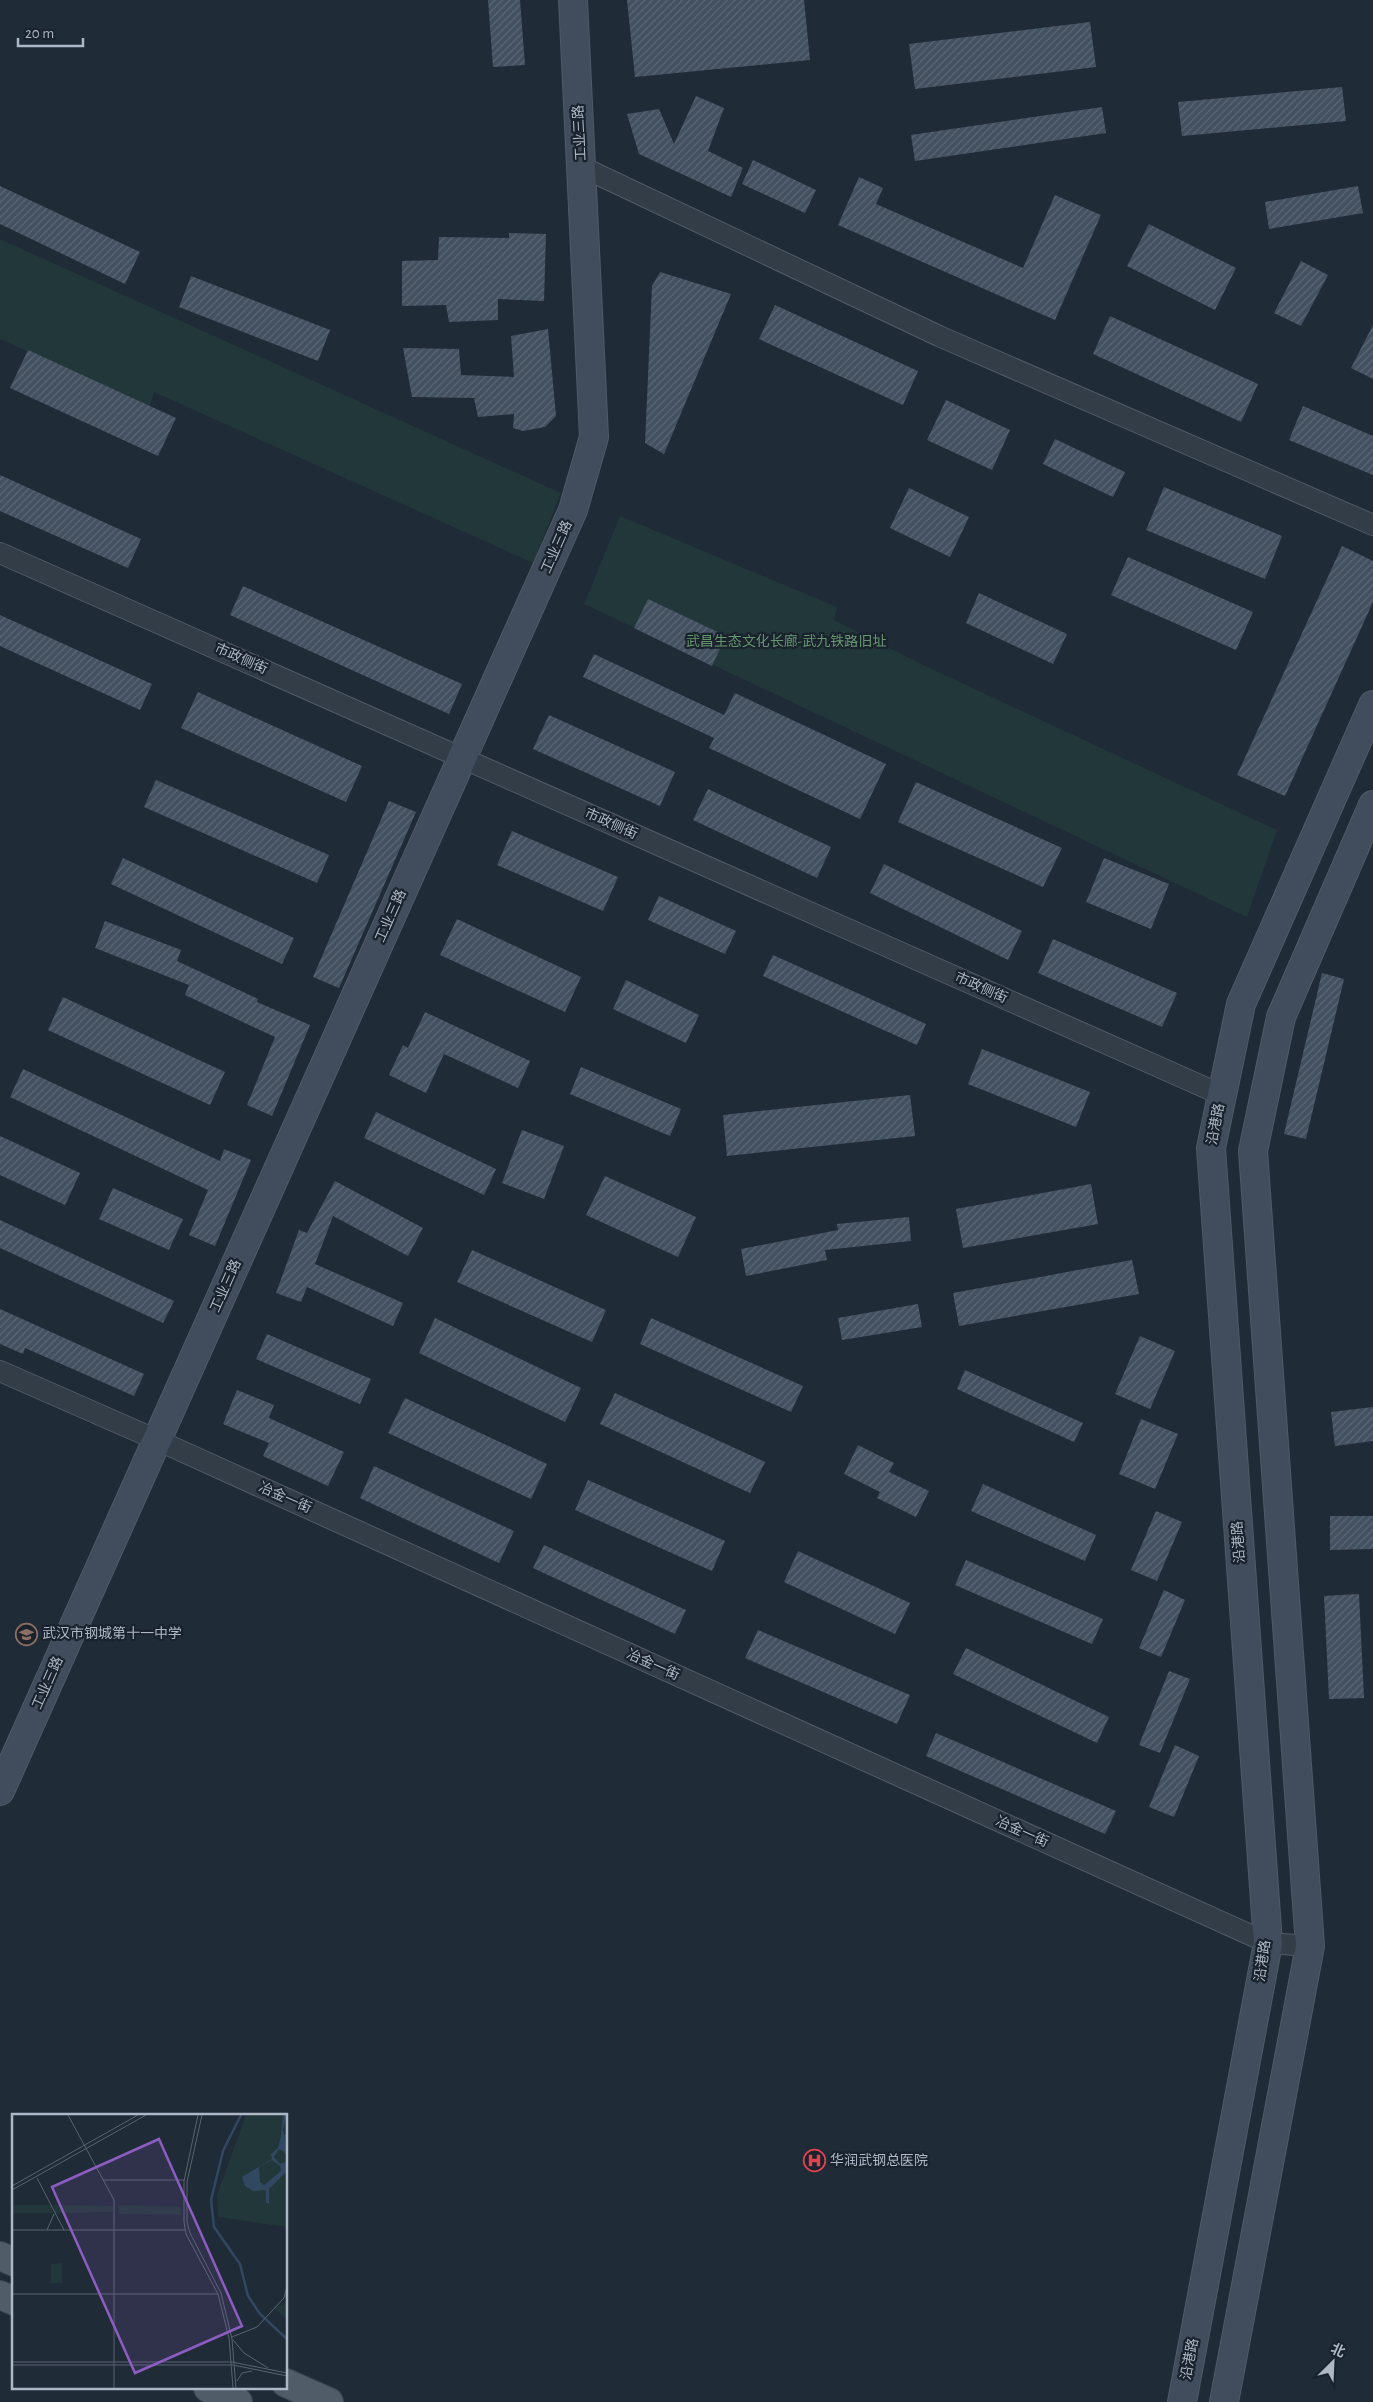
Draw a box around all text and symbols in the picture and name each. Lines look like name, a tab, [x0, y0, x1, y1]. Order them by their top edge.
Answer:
scale bar	[18, 15, 82, 47]
text: 20 m	[25, 26, 54, 41]
street label: 工业三路	[571, 105, 588, 161]
street label: 工业三路	[538, 518, 575, 575]
park label: 武昌生态文化长廊-武九铁路旧址	[686, 633, 886, 649]
street label: 市政侧街	[213, 639, 270, 677]
street label: 市政侧街	[583, 804, 640, 842]
street label: 工业三路	[372, 887, 409, 944]
street label: 市政侧街	[953, 968, 1010, 1006]
street label: 沿港路	[1204, 1102, 1227, 1146]
street label: 工业三路	[207, 1257, 244, 1314]
street label: 冶金一街	[257, 1479, 314, 1516]
street label: 沿港路	[1230, 1521, 1247, 1564]
school or university icon: 武汉市钢城第十一中学	[14, 1622, 38, 1646]
place label: 武汉市钢城第十一中学	[42, 1625, 182, 1641]
street label: 冶金一街	[625, 1646, 682, 1683]
street label: 工业三路	[29, 1654, 66, 1711]
street label: 冶金一街	[994, 1813, 1051, 1850]
street label: 沿港路	[1252, 1939, 1273, 1983]
inset map	[12, 2114, 288, 2390]
hospital icon: 华润武钢总医院	[802, 2149, 826, 2173]
place label: 华润武钢总医院	[830, 2152, 928, 2168]
street label: 沿港路	[1178, 2337, 1201, 2381]
north arrow	[1308, 2337, 1358, 2387]
text: 北	[1329, 2341, 1348, 2360]

